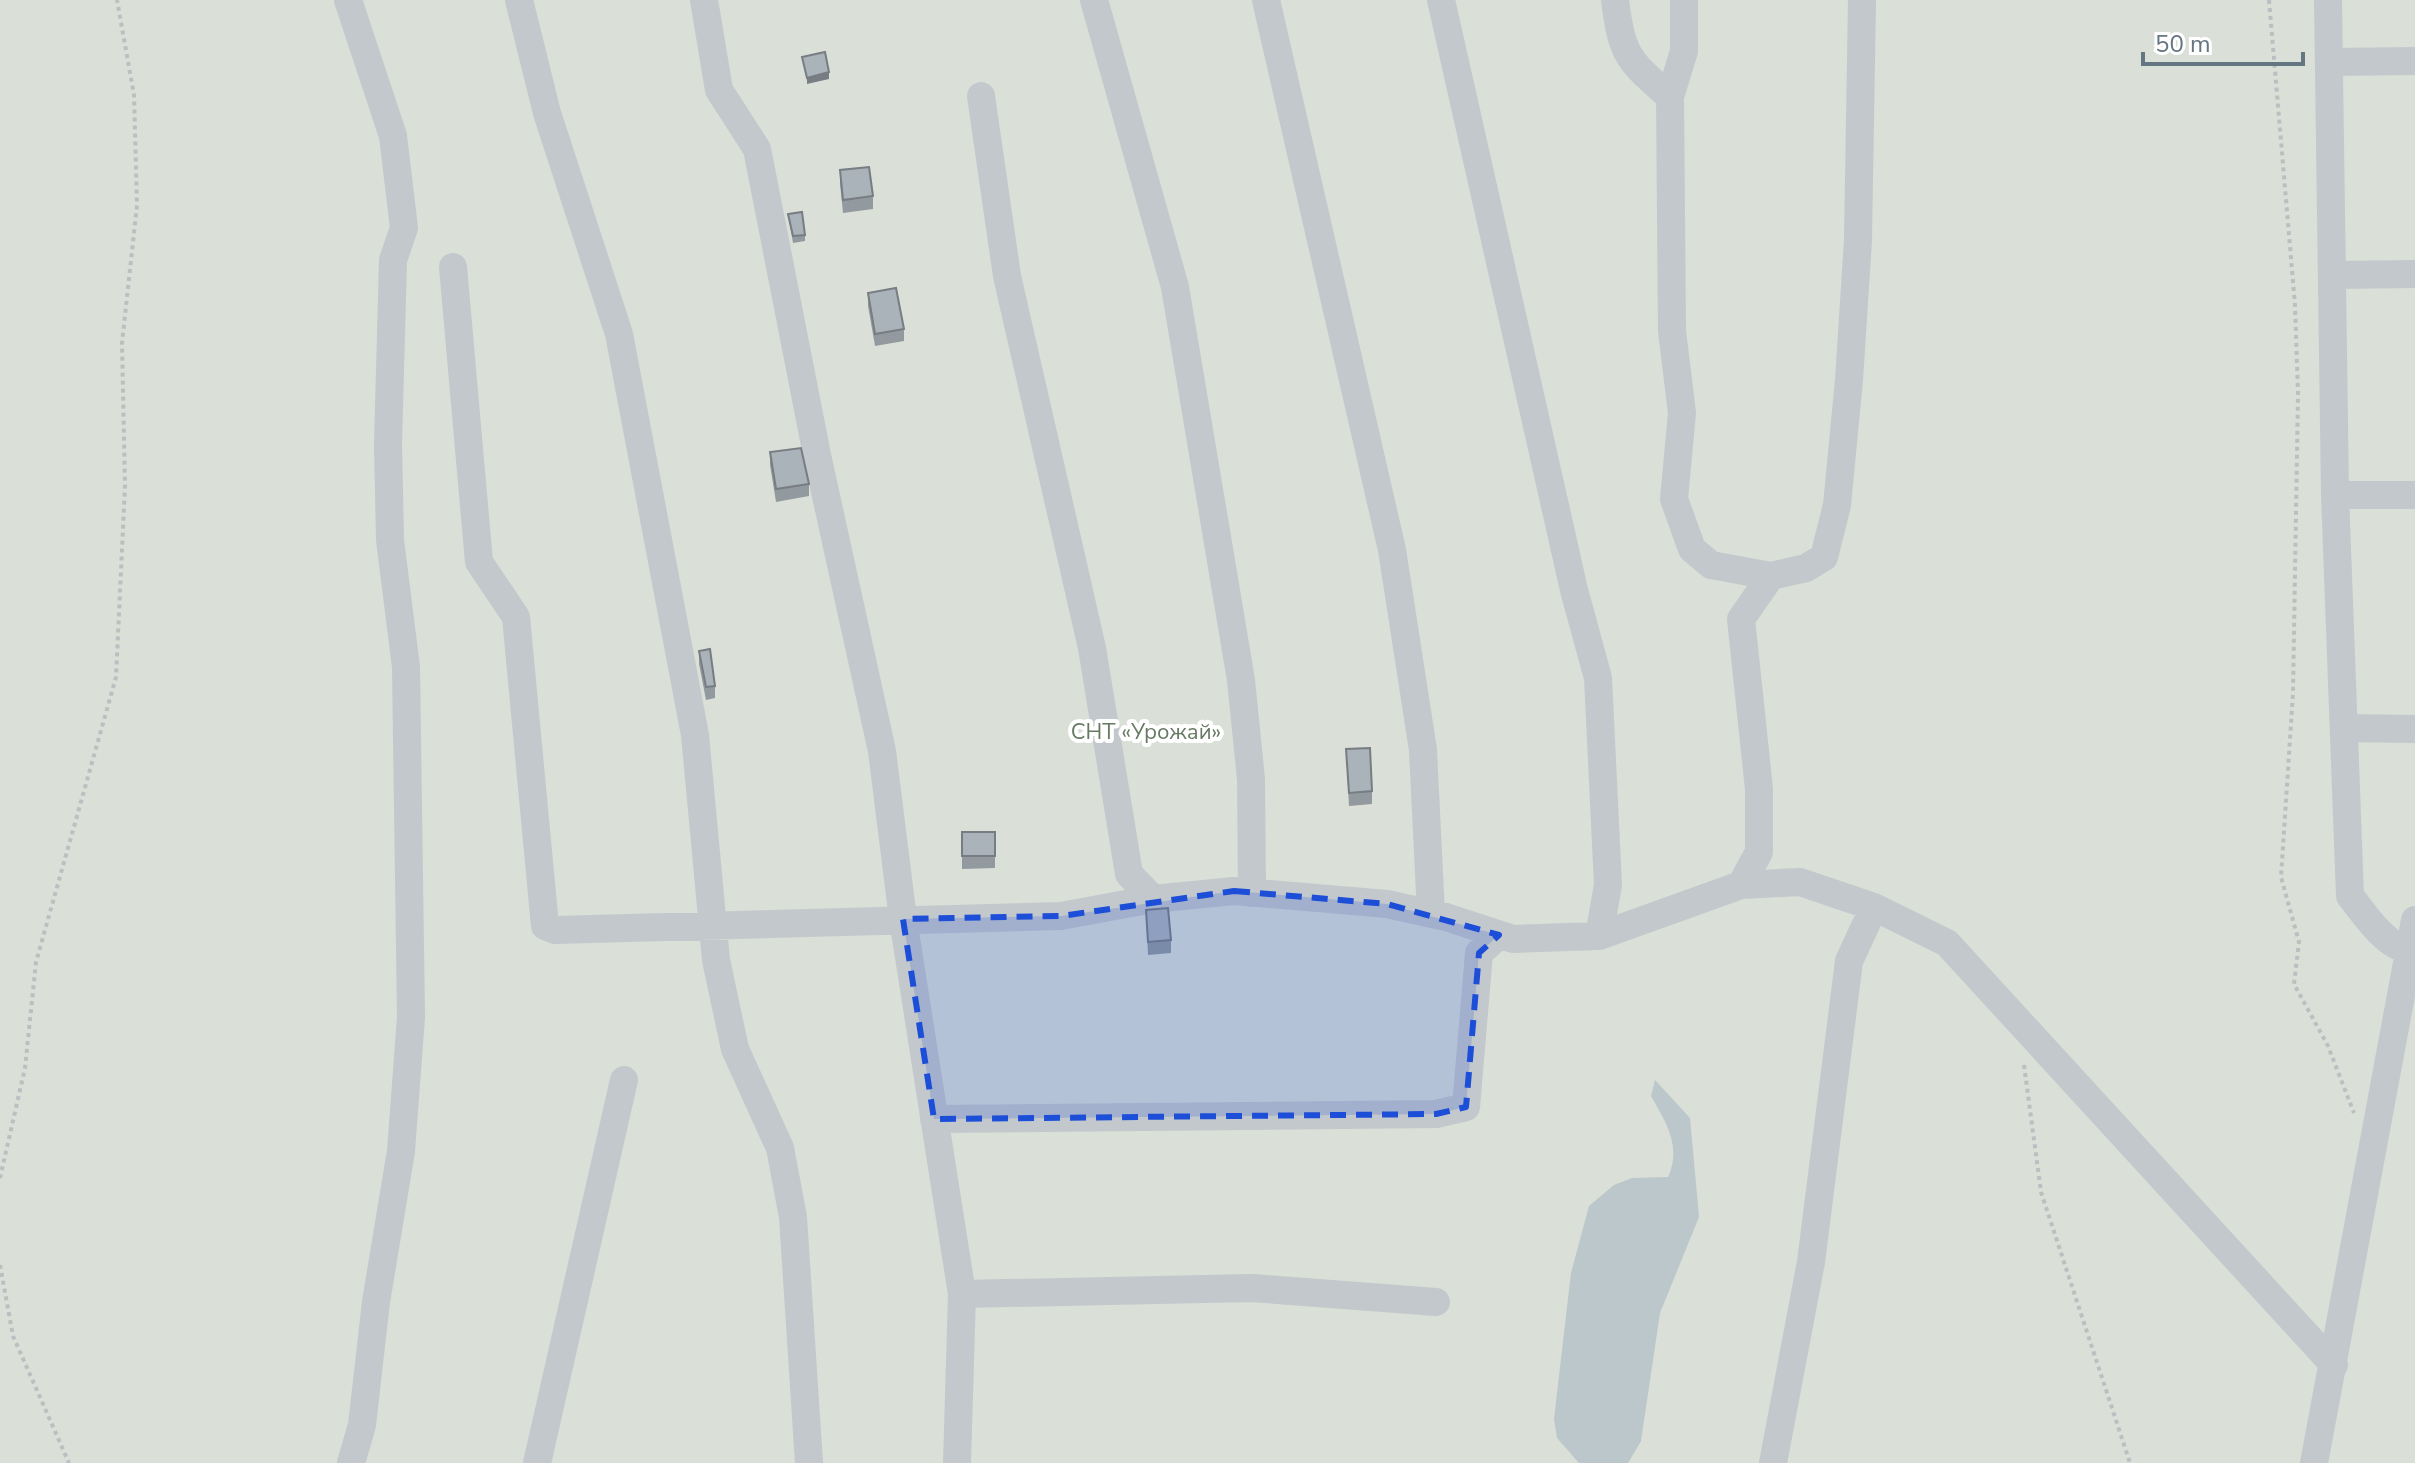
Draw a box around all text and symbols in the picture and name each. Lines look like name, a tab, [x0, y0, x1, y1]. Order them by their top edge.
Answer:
scale bar	[2143, 16, 2303, 66]
text: 50 m	[2155, 28, 2211, 60]
park label: СНТ «Урожай»	[1071, 717, 1221, 747]

